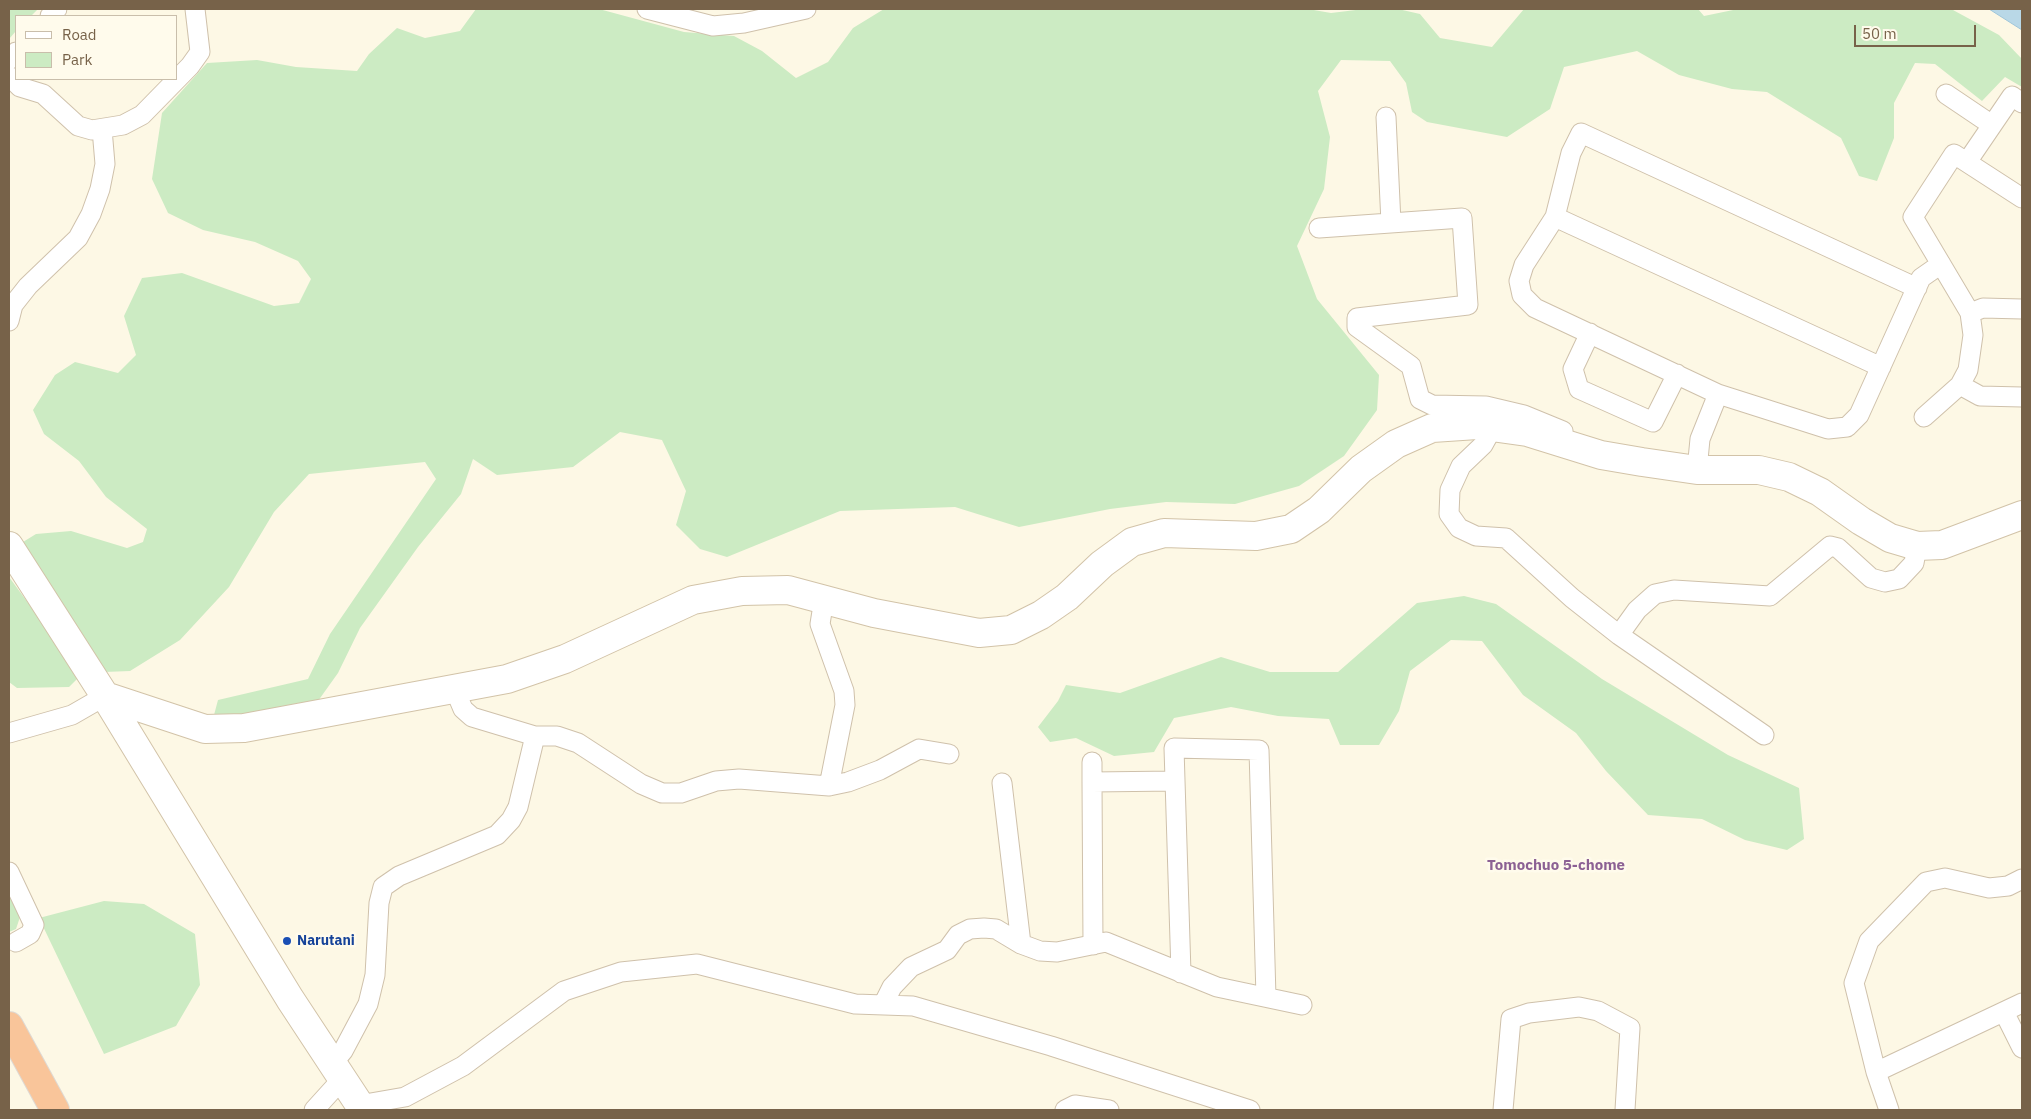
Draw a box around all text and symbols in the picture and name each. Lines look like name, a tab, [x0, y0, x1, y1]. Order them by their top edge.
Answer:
legend	[15, 15, 178, 80]
scale bar	[1856, 15, 1978, 47]
text: 50 m	[1862, 24, 1897, 43]
text: Road	[62, 25, 97, 44]
text: Park	[62, 50, 92, 69]
district label: Tomochuo 5-chome	[1487, 857, 1625, 875]
place label: Narutani	[297, 933, 355, 949]
marker: Narutani	[281, 935, 293, 947]

